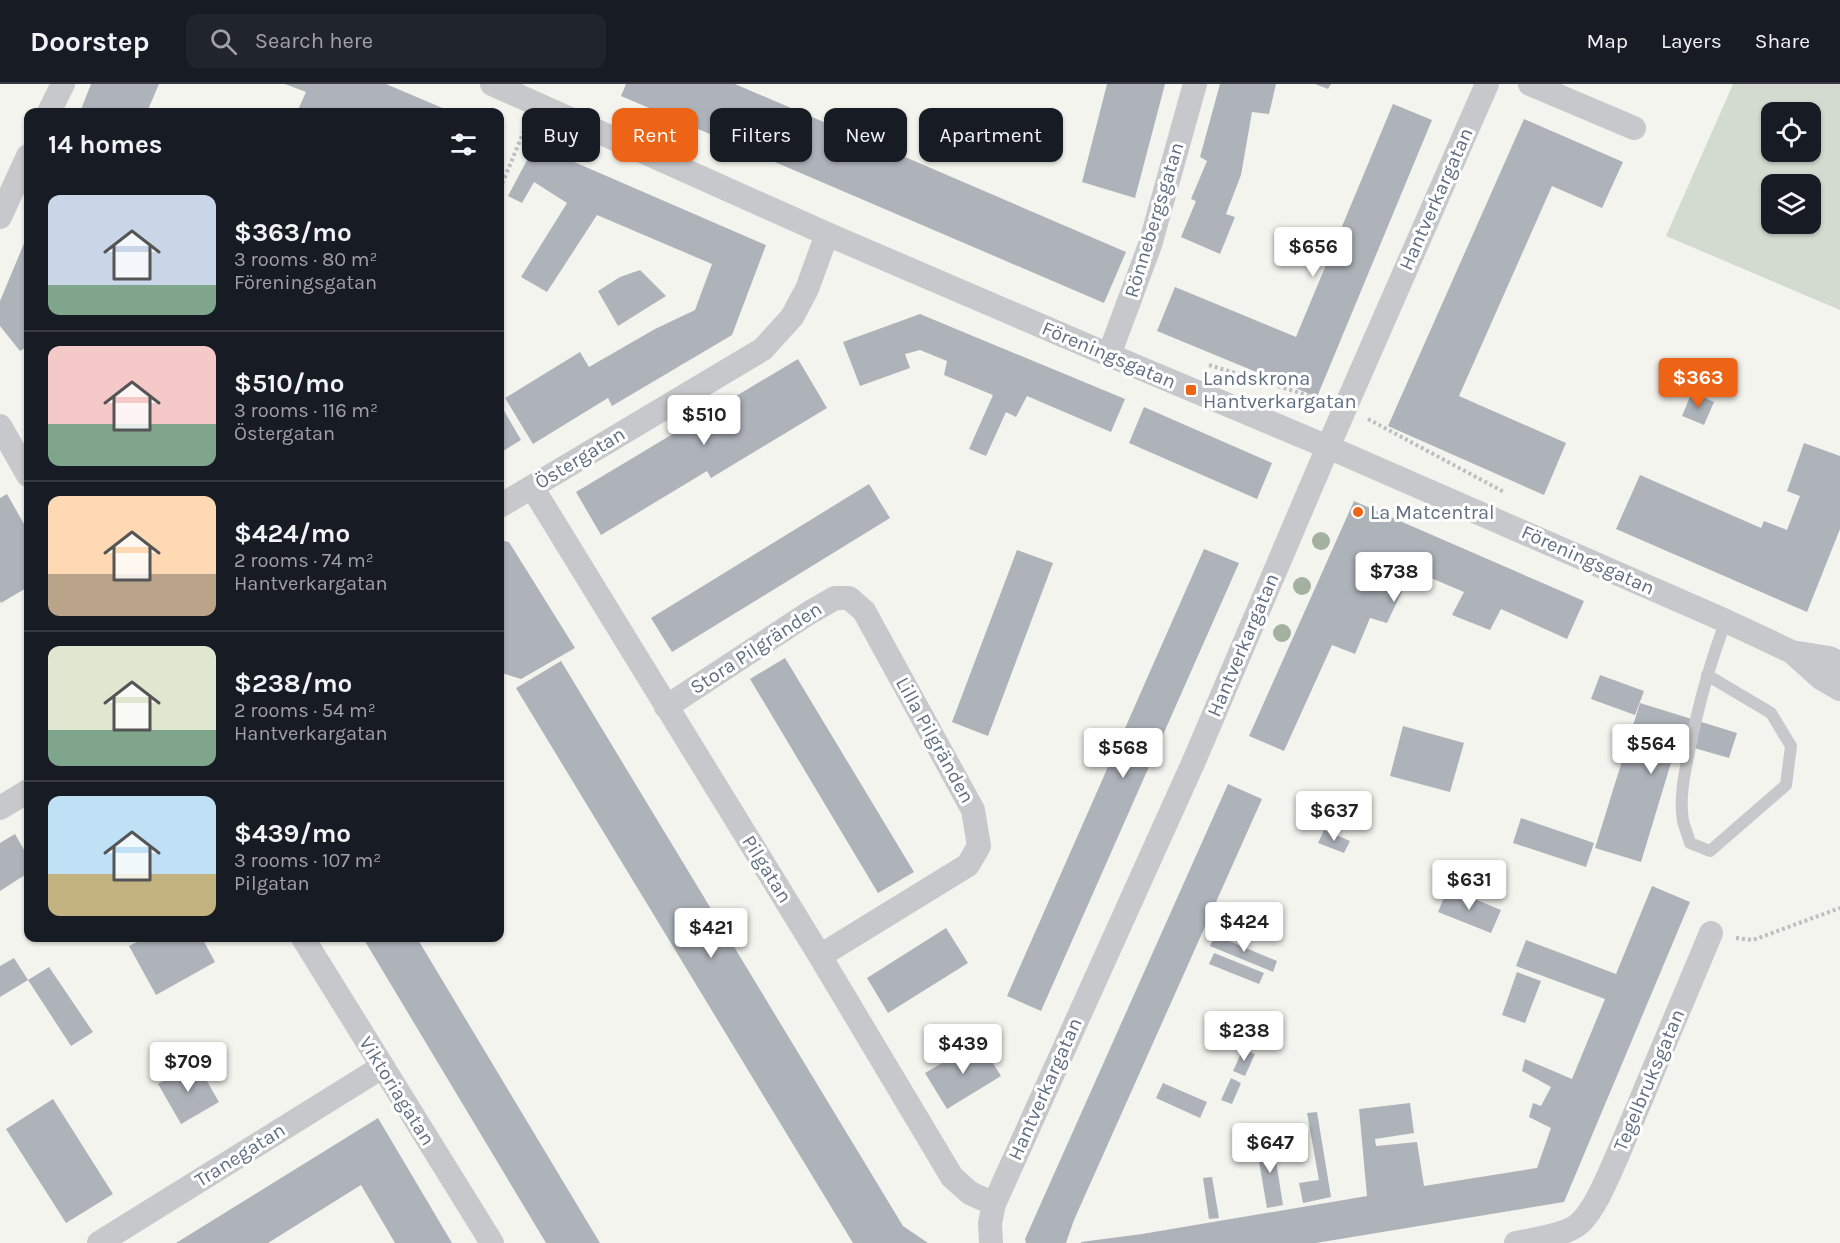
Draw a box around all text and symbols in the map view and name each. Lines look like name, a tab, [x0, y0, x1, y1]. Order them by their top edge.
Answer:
search box	[186, 14, 606, 68]
text: Doorstep	[30, 25, 150, 58]
icon: search	[207, 25, 240, 58]
text: Search here	[255, 28, 373, 54]
text: Map	[1586, 29, 1628, 53]
text: Layers	[1661, 29, 1722, 53]
text: Share	[1755, 29, 1810, 53]
map controls	[1761, 102, 1821, 234]
button: locate	[1761, 102, 1821, 162]
chip: Buy	[522, 108, 600, 162]
chip: Rent	[612, 108, 698, 162]
chip: Filters	[710, 108, 812, 162]
chip: New	[824, 108, 907, 162]
chip: Apartment	[919, 108, 1063, 162]
street label: Hantverkargatan	[1394, 124, 1478, 274]
icon: filters	[447, 128, 480, 161]
text: 14 homes	[48, 129, 162, 160]
street label: Rönnebergsgatan	[1119, 139, 1189, 301]
button: layers	[1761, 174, 1821, 234]
text: $363/mo	[234, 217, 352, 248]
icon: home	[96, 219, 168, 291]
pin: $656	[1277, 227, 1349, 278]
text: $656	[1288, 235, 1338, 258]
text: 3 rooms · 80 m²	[234, 248, 378, 271]
text: Föreningsgatan	[234, 271, 377, 294]
street label: Föreningsgatan	[1039, 316, 1179, 394]
pin: $363	[1662, 358, 1734, 409]
text: $363	[1673, 366, 1723, 389]
place label: Landskrona Hantverkargatan	[1203, 367, 1357, 413]
text: $510/mo	[234, 368, 344, 399]
icon: home	[96, 370, 168, 442]
marker: Landskrona Hantverkargatan	[1184, 383, 1198, 397]
pin: $510	[668, 395, 740, 446]
text: 3 rooms · 116 m²	[234, 399, 378, 422]
text: $510	[681, 403, 727, 426]
text: Östergatan	[234, 422, 335, 445]
street label: Östergatan	[531, 422, 629, 494]
place label: La Matcentral	[1370, 501, 1495, 524]
marker: La Matcentral	[1351, 505, 1365, 519]
text: $424/mo	[234, 518, 350, 549]
icon: home	[96, 520, 168, 592]
street label: Föreningsgatan	[1518, 520, 1658, 600]
text: 2 rooms · 74 m²	[234, 549, 374, 572]
pin: $738	[1358, 552, 1430, 603]
text: $738	[1369, 560, 1419, 583]
street label: Hantverkargatan	[1202, 570, 1284, 720]
text: Hantverkargatan	[234, 572, 388, 595]
street label: Stora Pilgränden	[686, 597, 826, 699]
text: $238/mo	[234, 668, 352, 699]
icon: home	[96, 670, 168, 742]
street label: Lilla Pilgränden	[891, 673, 979, 807]
text: 2 rooms · 54 m²	[234, 699, 376, 722]
text: Hantverkargatan	[234, 722, 388, 745]
pin: $564	[1615, 724, 1687, 775]
pin: $568	[1087, 728, 1159, 779]
text: $564	[1626, 732, 1676, 755]
text: $568	[1098, 736, 1148, 759]
pin: $637	[1298, 791, 1370, 842]
text: $637	[1310, 799, 1358, 822]
text: $439/mo	[234, 818, 351, 849]
icon: home	[96, 820, 168, 892]
street label: Pilgatan	[737, 831, 797, 907]
text: 3 rooms · 107 m²	[234, 849, 381, 872]
pin: $631	[1433, 860, 1505, 911]
text: $631	[1446, 868, 1492, 891]
text: Pilgatan	[234, 872, 310, 895]
pin: $424	[1208, 902, 1280, 953]
pin: $421	[675, 908, 747, 959]
text: $424	[1219, 910, 1269, 933]
text: $421	[689, 916, 733, 939]
street label: Tegelbruksgatan	[1609, 1006, 1689, 1154]
pin: $238	[1208, 1011, 1280, 1062]
street label: Hantverkargatan	[1003, 1014, 1087, 1164]
text: $238	[1218, 1019, 1270, 1042]
pin: $439	[927, 1024, 999, 1075]
street label: Viktoriagatan	[354, 1032, 440, 1150]
text: $439	[938, 1032, 988, 1055]
pin: $709	[152, 1042, 224, 1093]
text: $709	[164, 1050, 212, 1073]
street label: Tranegatan	[191, 1118, 289, 1192]
pin: $647	[1234, 1123, 1306, 1174]
text: $647	[1246, 1131, 1294, 1154]

